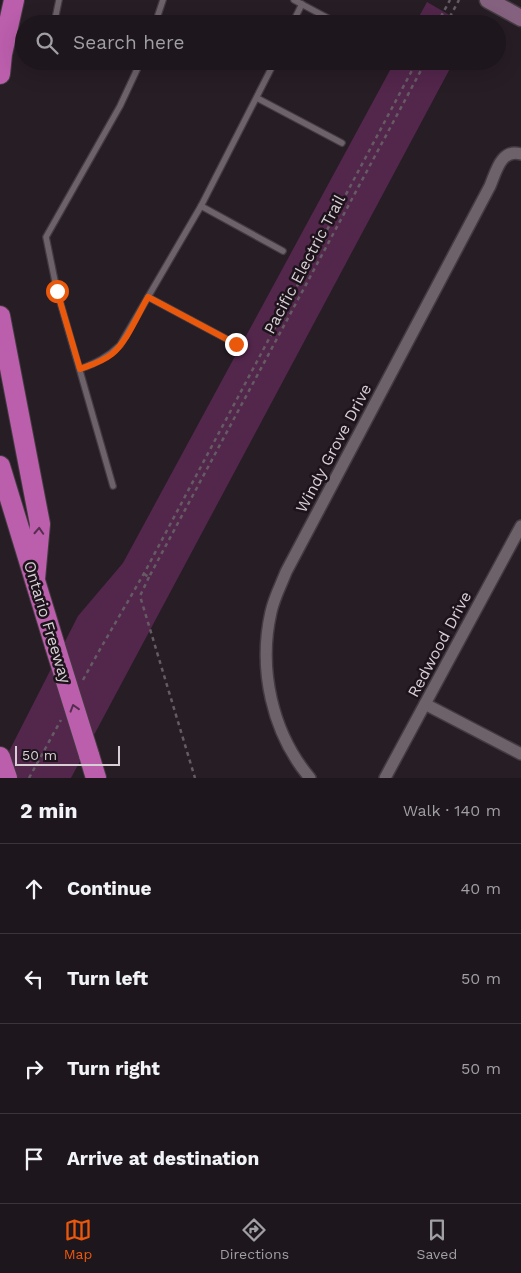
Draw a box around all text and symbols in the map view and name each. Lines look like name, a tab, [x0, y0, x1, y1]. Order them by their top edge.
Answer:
search box	[15, 15, 506, 70]
icon: search	[33, 29, 61, 57]
text: Search here	[73, 31, 184, 54]
street label: Pacific Electric Trail	[260, 191, 349, 337]
route start	[46, 280, 69, 303]
route end	[225, 333, 248, 356]
street label: Windy Grove Drive	[291, 381, 375, 516]
one-way arrow	[33, 526, 44, 534]
street label: Ontario Freeway	[20, 559, 75, 686]
street label: Redwood Drive	[404, 588, 475, 700]
one-way arrow	[70, 705, 80, 713]
scale bar	[15, 743, 120, 766]
text: 50 m	[22, 747, 57, 763]
text: 2 min	[20, 798, 77, 823]
text: Walk · 140 m	[403, 801, 501, 820]
icon: ahead	[20, 875, 48, 903]
text: Continue	[67, 877, 151, 900]
text: 40 m	[461, 879, 501, 898]
icon: left	[20, 965, 48, 993]
text: Turn left	[67, 967, 148, 990]
text: 50 m	[461, 969, 501, 988]
icon: right	[20, 1055, 48, 1083]
text: Turn right	[67, 1057, 160, 1080]
text: 50 m	[461, 1059, 501, 1078]
icon: arrive	[20, 1145, 48, 1173]
text: Arrive at destination	[67, 1147, 259, 1170]
tab: Map	[64, 1216, 92, 1262]
tab: Directions	[220, 1216, 289, 1262]
tab: Saved	[417, 1216, 457, 1262]

